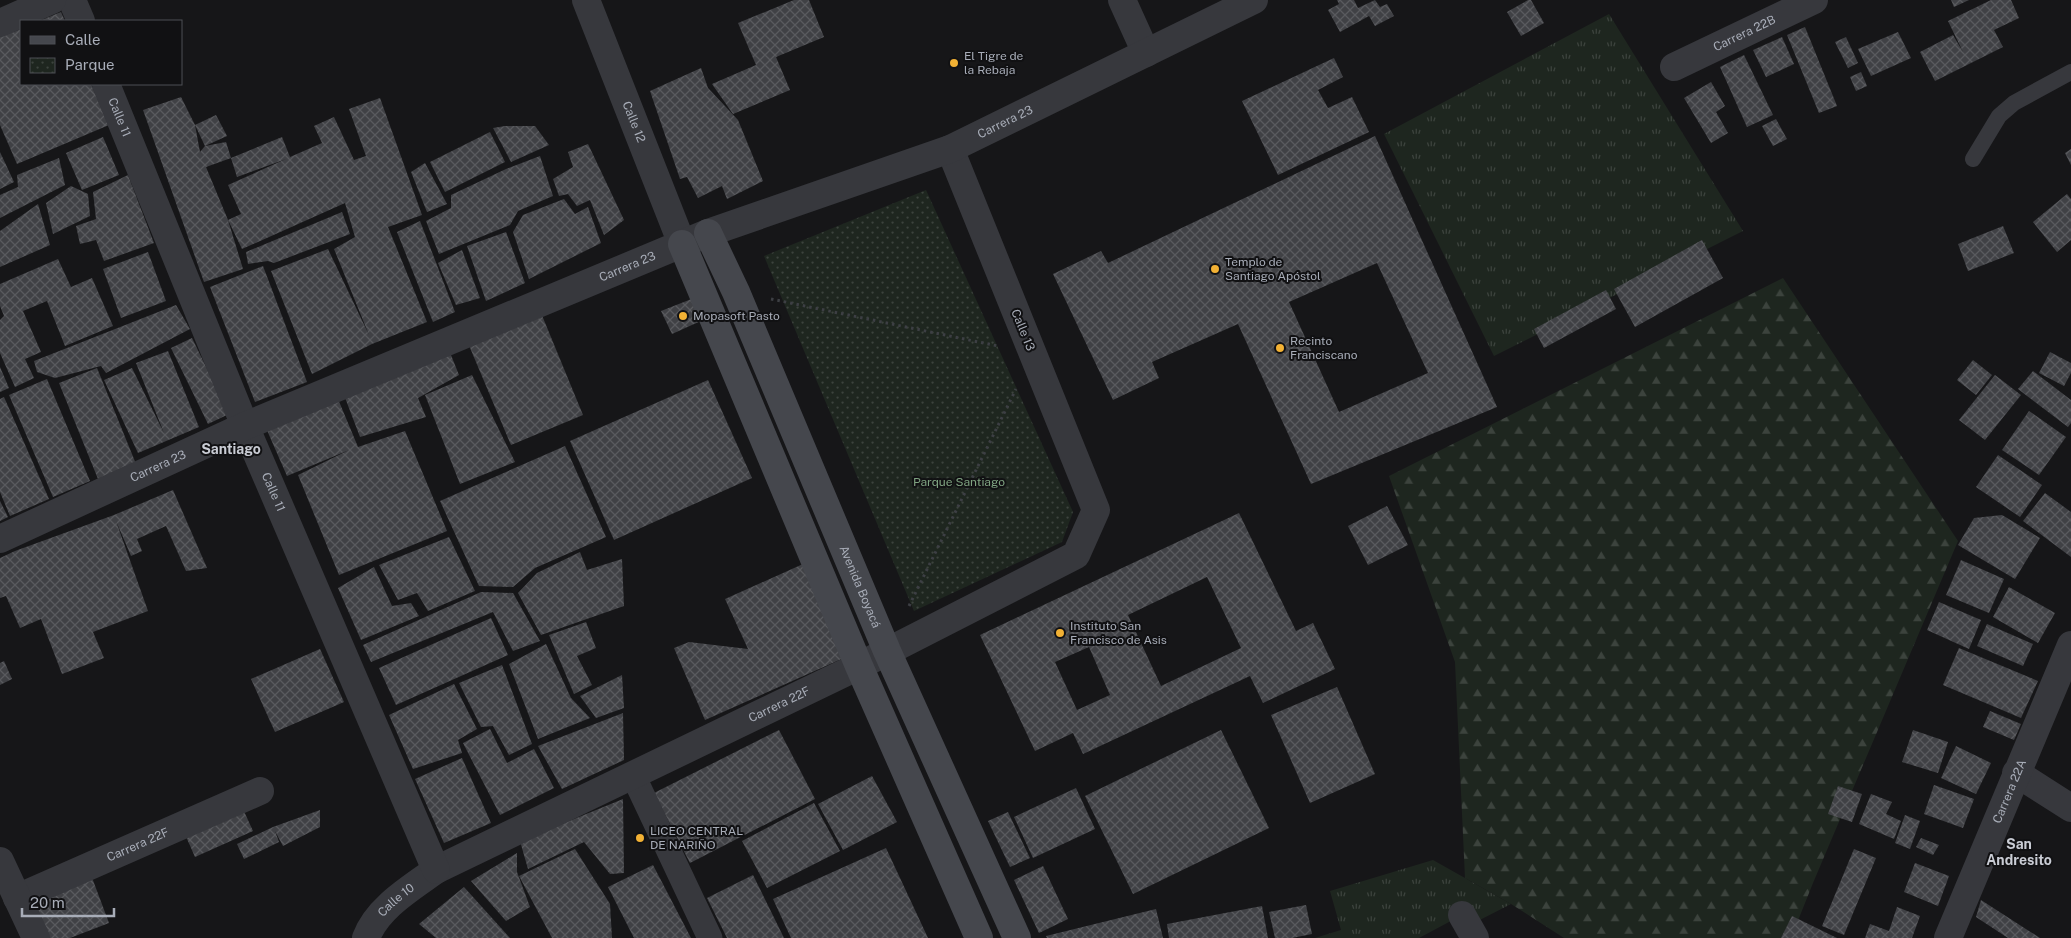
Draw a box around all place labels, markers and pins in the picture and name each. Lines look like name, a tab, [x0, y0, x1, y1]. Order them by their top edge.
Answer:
place label: El Tigre de la Rebaja	[964, 49, 1024, 77]
marker: El Tigre de la Rebaja	[948, 57, 960, 69]
place label: Templo de Santiago Apóstol	[1225, 255, 1321, 283]
marker: Templo de Santiago Apóstol	[1209, 263, 1221, 275]
place label: Mopasoft Pasto	[693, 309, 780, 323]
marker: Mopasoft Pasto	[677, 310, 689, 322]
place label: Recinto Franciscano	[1290, 334, 1358, 362]
marker: Recinto Franciscano	[1274, 342, 1286, 354]
place label: Instituto San Francisco de Asis	[1070, 619, 1167, 647]
marker: Instituto San Francisco de Asis	[1054, 627, 1066, 639]
place label: LICEO CENTRAL DE NARIÑO	[650, 824, 743, 852]
marker: LICEO CENTRAL DE NARIÑO	[634, 832, 646, 844]

